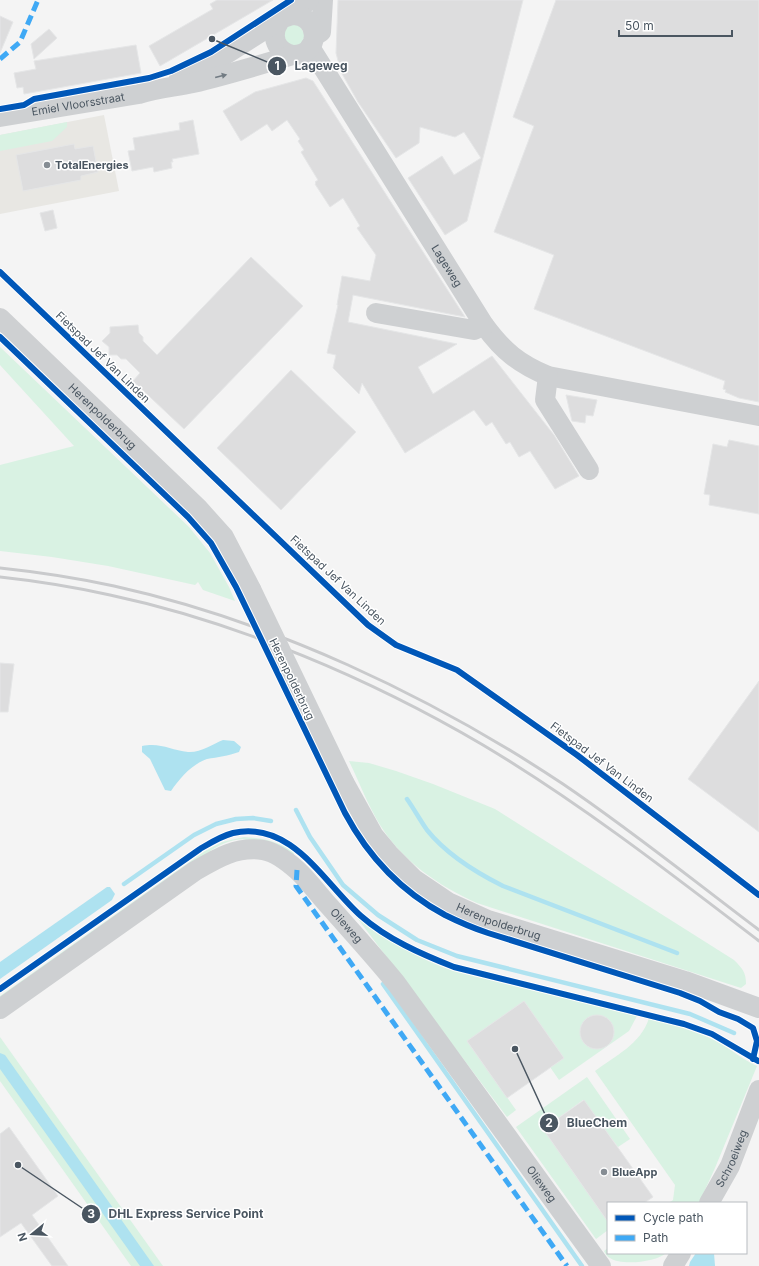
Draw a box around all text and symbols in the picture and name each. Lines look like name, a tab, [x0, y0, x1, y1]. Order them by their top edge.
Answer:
scale bar	[619, 12, 732, 38]
text: 50 m	[625, 18, 654, 33]
callout: Lageweg	[267, 54, 356, 78]
text: 1	[274, 58, 280, 73]
text: Lageweg	[294, 58, 348, 73]
one-way arrow	[215, 73, 227, 79]
street label: Emiel Vloorsstraat	[30, 89, 126, 119]
place label: TotalEnergies	[55, 158, 129, 172]
marker: TotalEnergies	[42, 160, 52, 170]
street label: Lageweg	[428, 242, 465, 289]
street label: Fietspad Jef Van Linden	[53, 308, 153, 406]
street label: Herenpolderbrug	[65, 380, 139, 452]
street label: Fietspad Jef Van Linden	[287, 532, 389, 628]
street label: Herenpolderbrug	[266, 636, 318, 722]
street label: Fietspad Jef Van Linden	[548, 719, 656, 805]
street label: Herenpolderbrug	[454, 900, 543, 943]
street label: Olieweg	[327, 905, 366, 946]
callout: BlueChem	[539, 1111, 635, 1135]
text: 2	[545, 1115, 553, 1130]
text: BlueChem	[567, 1115, 627, 1130]
street label: Schroeiweg	[712, 1128, 750, 1190]
street label: Olieweg	[524, 1163, 560, 1205]
place label: BlueApp	[612, 1165, 657, 1179]
marker: BlueApp	[599, 1167, 609, 1177]
callout: DHL Express Service Point	[81, 1202, 272, 1226]
legend	[607, 1202, 747, 1254]
text: 3	[87, 1206, 95, 1221]
text: DHL Express Service Point	[109, 1206, 264, 1221]
text: Cycle path	[643, 1210, 704, 1225]
north arrow	[12, 1214, 52, 1254]
text: Path	[643, 1230, 668, 1245]
text: N	[15, 1231, 30, 1243]

